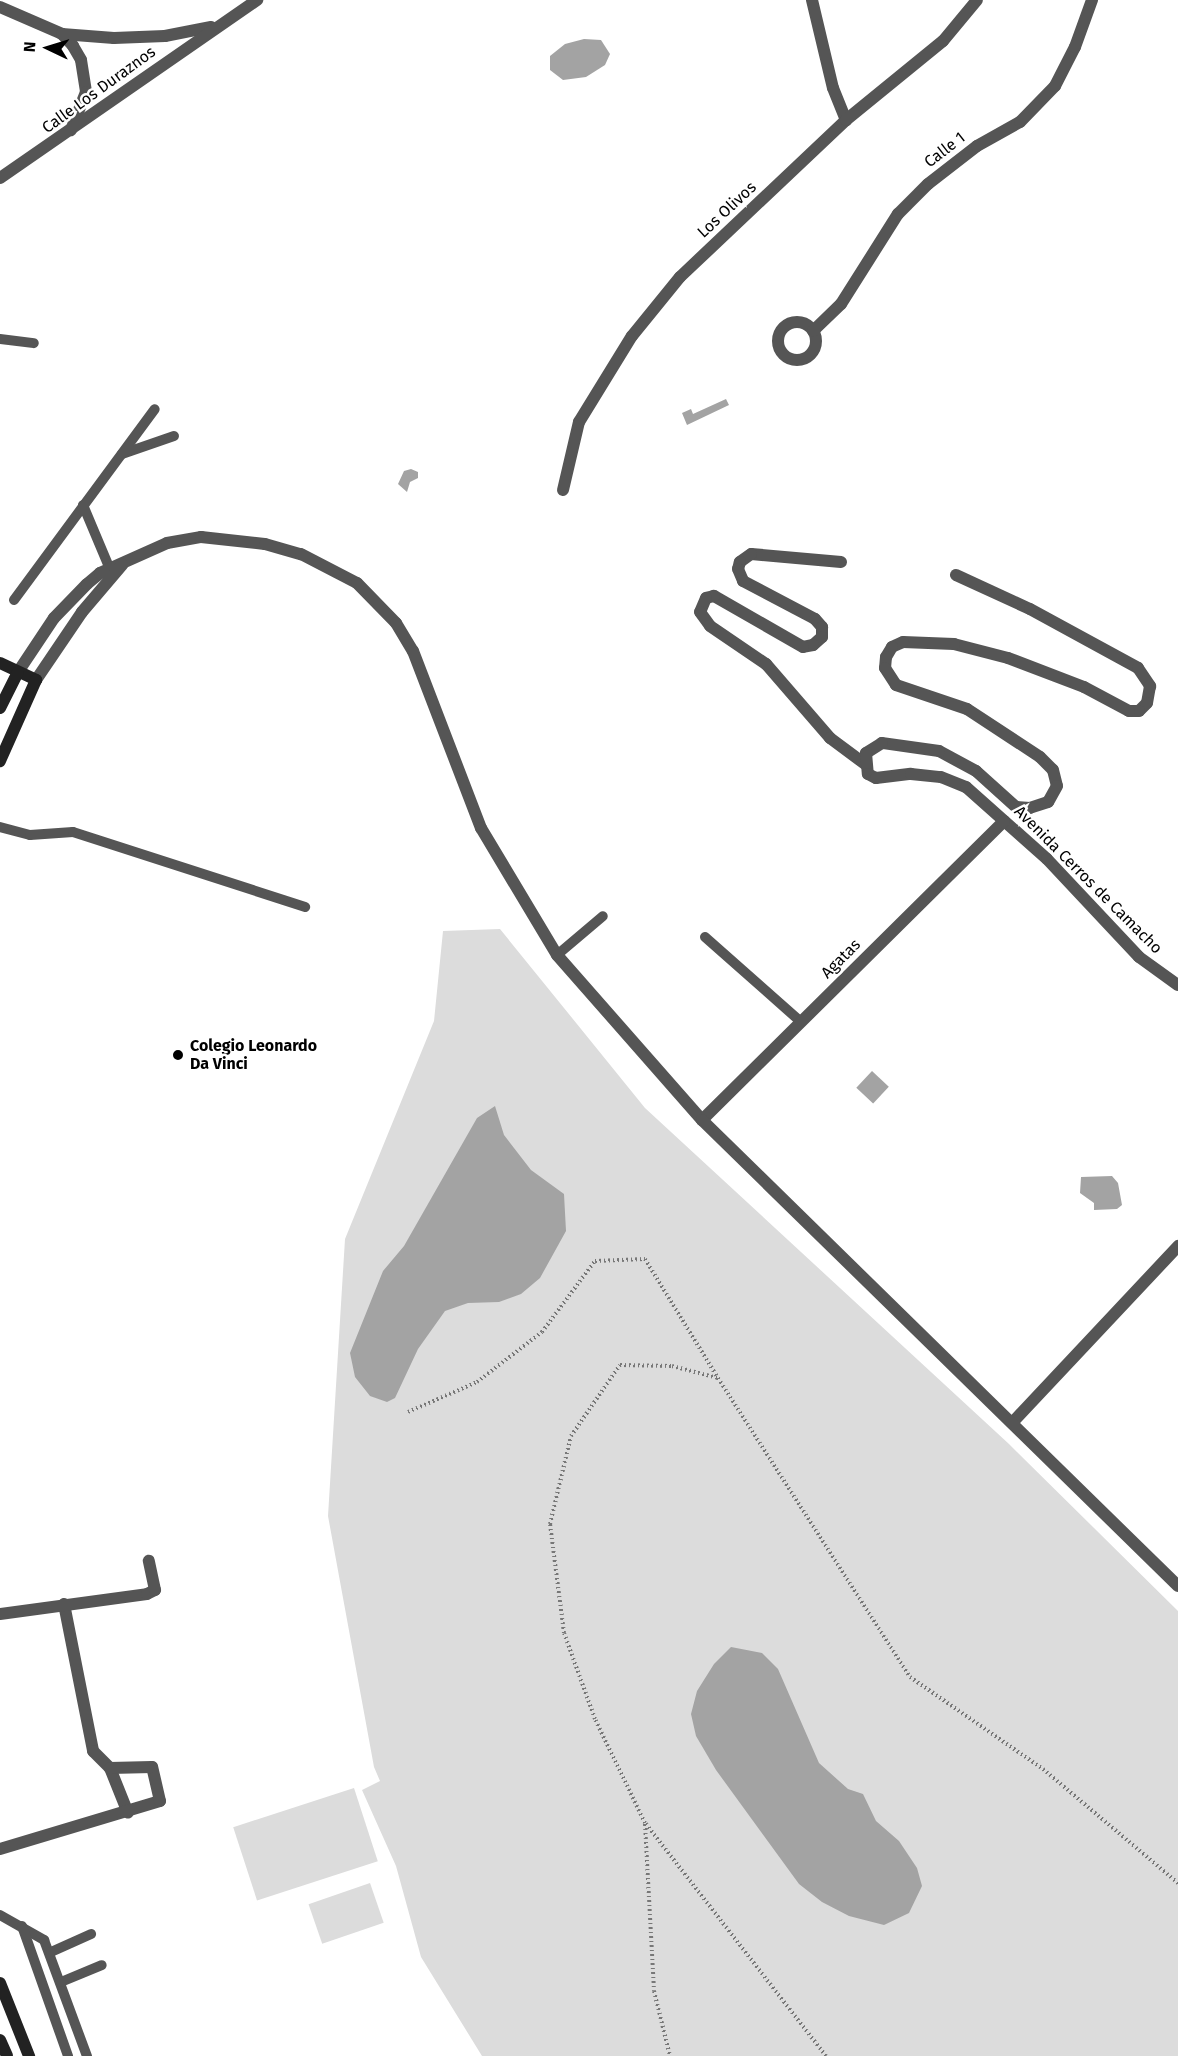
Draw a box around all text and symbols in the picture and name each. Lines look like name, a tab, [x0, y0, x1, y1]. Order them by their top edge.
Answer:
north arrow	[18, 18, 78, 78]
text: N	[20, 41, 39, 53]
street label: Calle Los Duraznos	[39, 42, 159, 138]
street label: Calle 1	[921, 128, 969, 172]
street label: Los Olivos	[694, 178, 760, 242]
street label: Avenida Cerros de Camacho	[1010, 802, 1166, 958]
street label: Agatas	[817, 935, 865, 983]
place label: Colegio Leonardo Da Vinci	[190, 1036, 317, 1074]
marker: Colegio Leonardo Da Vinci	[171, 1048, 185, 1062]

